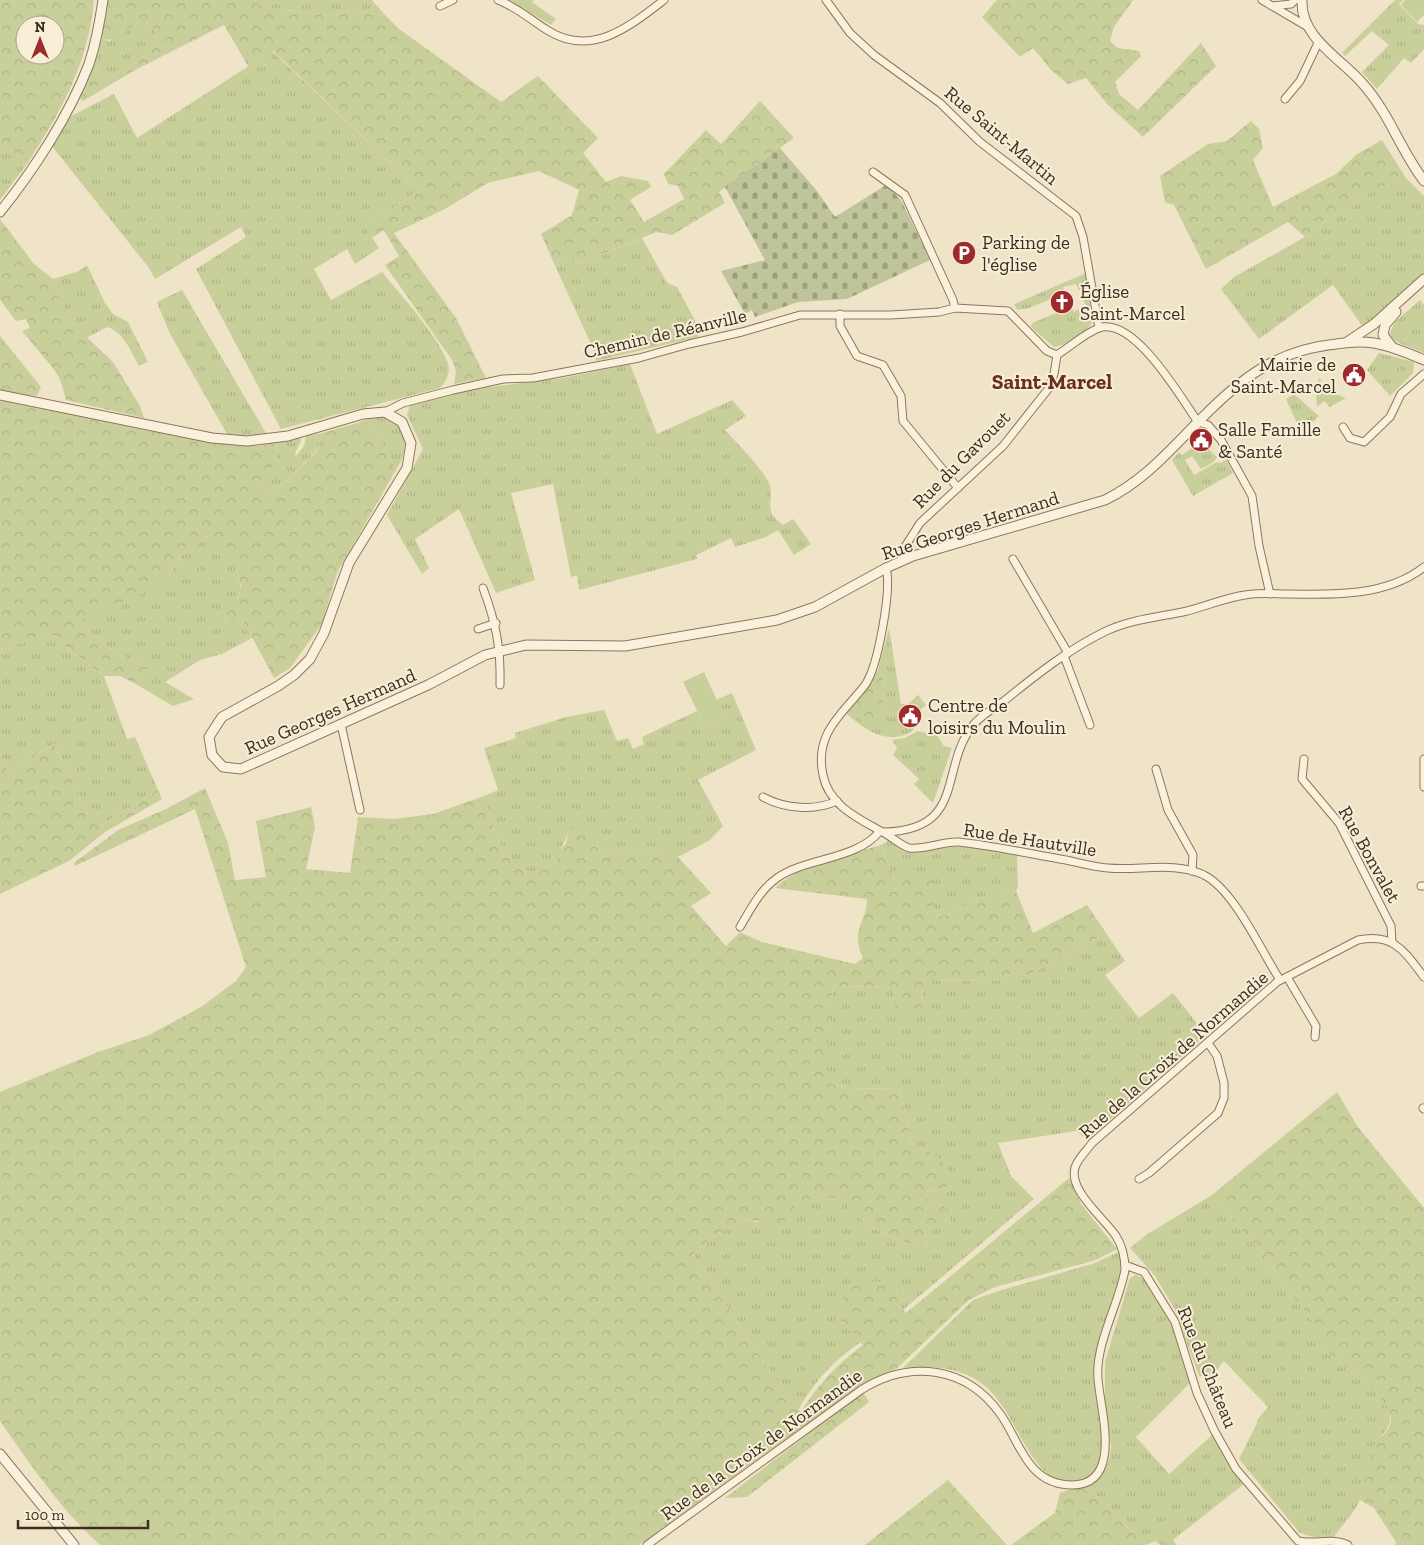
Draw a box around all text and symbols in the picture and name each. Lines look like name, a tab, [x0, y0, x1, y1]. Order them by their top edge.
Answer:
north arrow	[15, 15, 65, 65]
text: N	[35, 19, 46, 36]
street label: Rue Saint-Martin	[940, 81, 1063, 190]
place label: Parking de l'église	[982, 231, 1070, 276]
parking icon: Parking de l'église	[951, 240, 977, 266]
place label: Église Saint-Marcel	[1080, 280, 1185, 325]
church icon: Église Saint-Marcel	[1049, 289, 1075, 315]
street label: Chemin de Réanville	[581, 304, 749, 363]
place label: Mairie de Saint-Marcel	[1231, 353, 1336, 398]
public building icon: Mairie de Saint-Marcel	[1341, 362, 1367, 388]
district label: Saint-Marcel	[992, 369, 1112, 394]
street label: Rue du Gavouet	[908, 406, 1015, 513]
place label: Salle Famille & Santé	[1218, 418, 1321, 463]
public building icon: Salle Famille & Santé	[1188, 427, 1214, 453]
street label: Rue Georges Hermand	[879, 486, 1062, 565]
street label: Rue Georges Hermand	[241, 663, 420, 760]
place label: Centre de loisirs du Moulin	[928, 694, 1066, 739]
public building icon: Centre de loisirs du Moulin	[897, 703, 923, 729]
street label: Rue Bonvalet	[1334, 802, 1406, 907]
street label: Rue de Hautville	[962, 818, 1098, 861]
street label: Rue de la Croix de Normandie	[1074, 966, 1273, 1143]
street label: Rue du Château	[1173, 1303, 1242, 1432]
street label: Rue de la Croix de Normandie	[656, 1364, 867, 1525]
scale bar	[18, 1498, 148, 1530]
text: 100 m	[25, 1506, 64, 1524]

